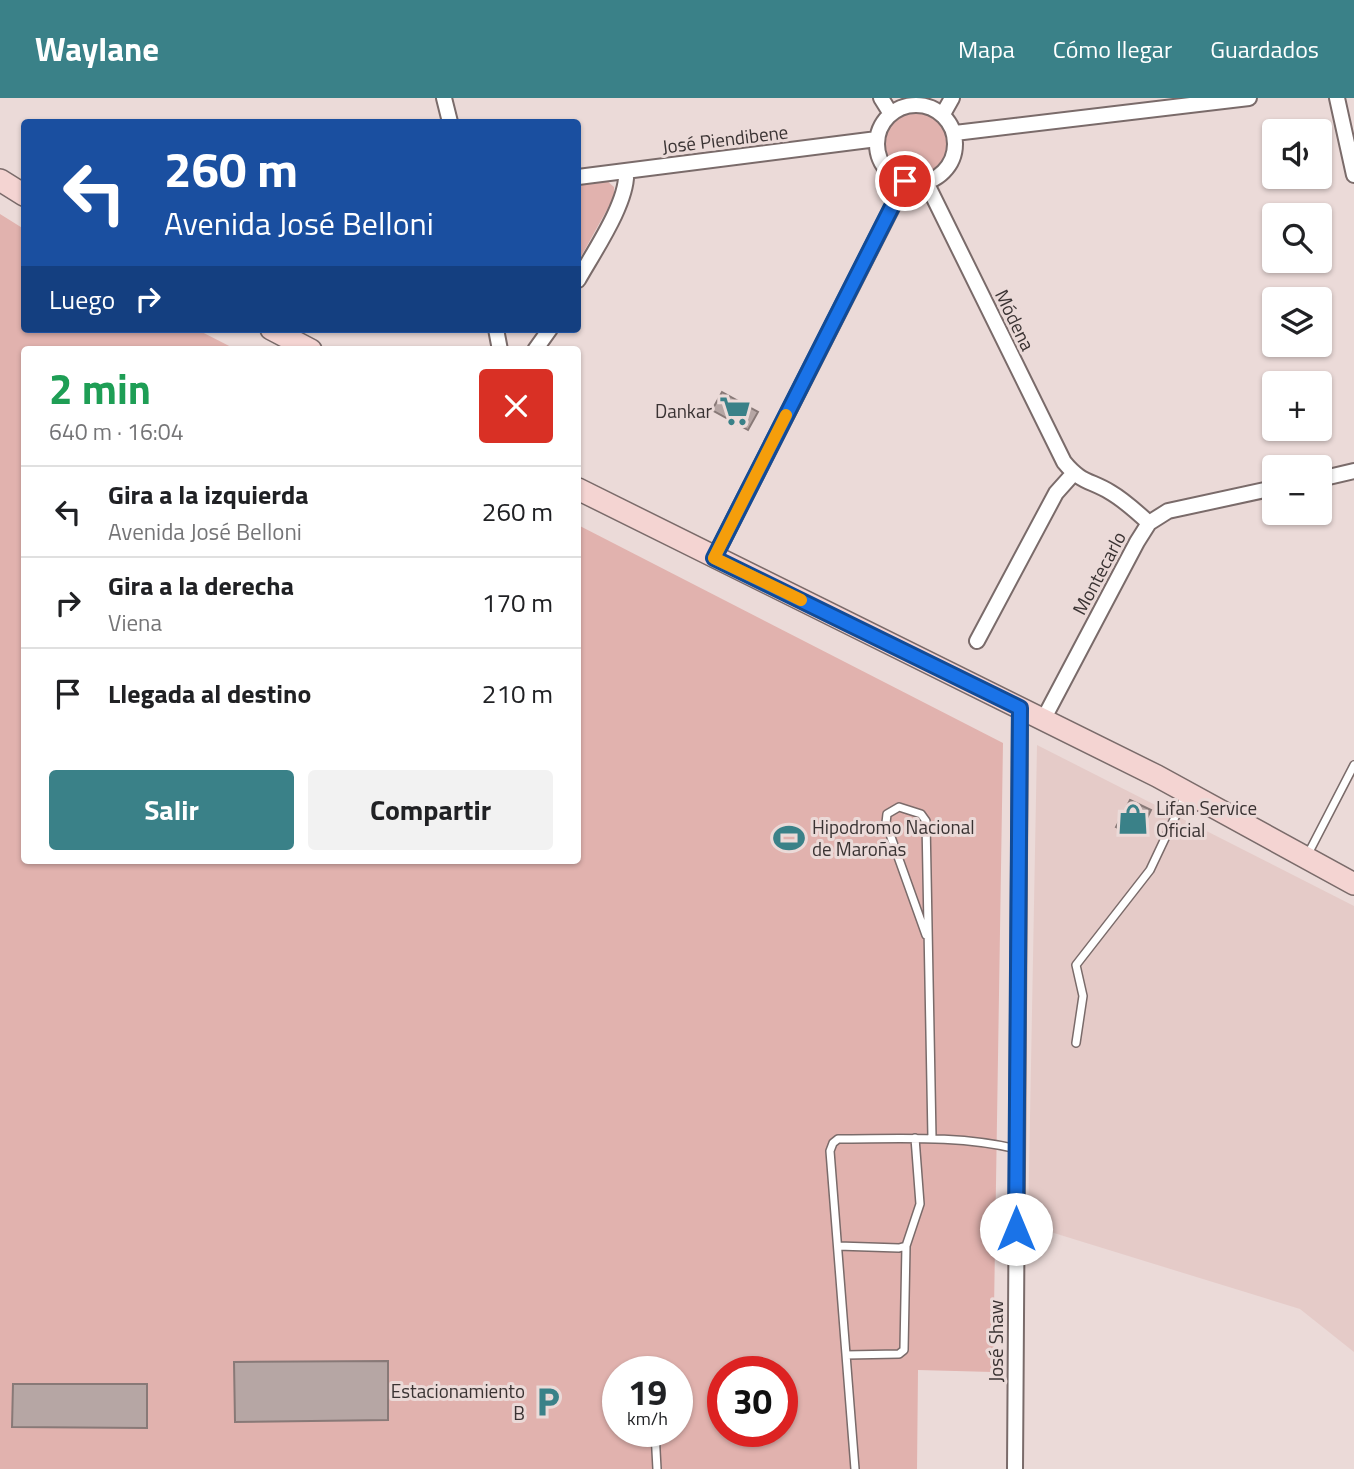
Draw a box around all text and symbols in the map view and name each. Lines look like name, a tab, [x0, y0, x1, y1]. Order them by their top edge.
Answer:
text: Waylane	[35, 24, 159, 74]
text: Mapa	[958, 31, 1015, 67]
text: Cómo llegar	[1053, 31, 1172, 67]
text: Guardados	[1210, 31, 1319, 67]
street label: José Piendibene	[660, 116, 790, 161]
map controls	[1262, 119, 1332, 525]
button: sound	[1262, 119, 1332, 189]
text: 260 m	[164, 131, 298, 206]
icon: left	[49, 147, 140, 238]
pin	[875, 151, 935, 211]
icon: arrive	[886, 162, 924, 200]
text: Avenida José Belloni	[164, 199, 434, 247]
button: search	[1262, 203, 1332, 273]
text: Luego	[49, 280, 115, 319]
icon: right	[129, 280, 167, 318]
street label: Módena	[988, 284, 1043, 356]
button: layers	[1262, 287, 1332, 357]
text: 2 min	[49, 356, 151, 420]
button: close	[479, 369, 553, 443]
button: +	[1262, 371, 1332, 441]
supermarket icon: Dankar	[718, 394, 752, 428]
place label: Dankar	[655, 396, 712, 425]
text: 640 m · 16:04	[49, 414, 184, 449]
button: −	[1262, 455, 1332, 525]
text: Gira a la izquierda	[108, 475, 309, 514]
text: 260 m	[482, 492, 553, 531]
icon: left	[49, 493, 87, 531]
text: Avenida José Belloni	[108, 514, 302, 549]
street label: Montecarlo	[1064, 526, 1133, 620]
text: Gira a la derecha	[108, 566, 294, 605]
text: 170 m	[482, 583, 553, 622]
icon: right	[49, 584, 87, 622]
text: Viena	[108, 605, 162, 640]
text: Llegada al destino	[108, 674, 311, 713]
text: 210 m	[482, 674, 553, 713]
icon: arrive	[49, 675, 87, 713]
button: Salir	[49, 770, 294, 850]
button: Compartir	[308, 770, 553, 850]
place label: Lifan Service Oficial	[1156, 793, 1257, 844]
shop icon: Lifan Service Oficial	[1116, 802, 1150, 836]
place label: Hipodromo Nacional de Maroñas	[812, 812, 975, 863]
sports icon: Hipodromo Nacional de Maroñas	[772, 821, 806, 855]
position arrow	[979, 1192, 1053, 1266]
street label: José Shaw	[981, 1300, 1010, 1382]
speed limit sign: 30	[707, 1356, 798, 1447]
text: 19	[628, 1365, 667, 1419]
place label: Estacionamiento B	[391, 1376, 525, 1427]
parking icon: Estacionamiento B	[531, 1385, 565, 1419]
text: km/h	[627, 1405, 668, 1432]

